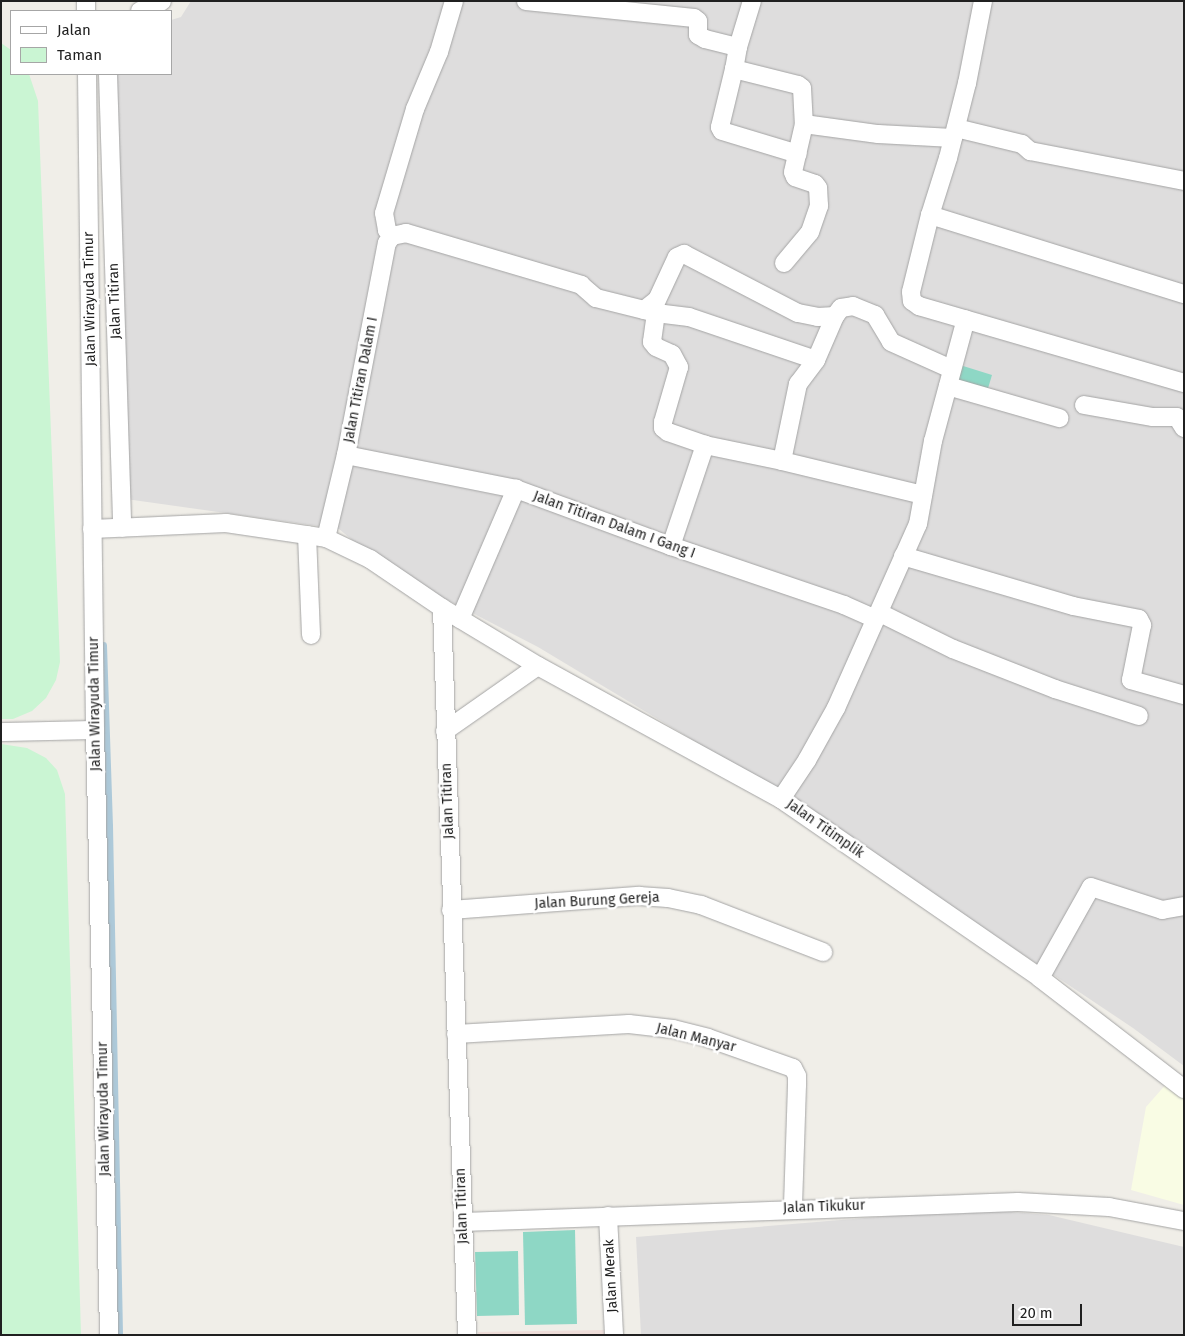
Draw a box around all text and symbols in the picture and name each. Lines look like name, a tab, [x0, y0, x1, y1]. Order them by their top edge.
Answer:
legend	[10, 10, 172, 75]
text: Jalan	[57, 21, 91, 39]
text: Taman	[57, 46, 102, 64]
street label: Jalan Wirayuda Timur	[80, 232, 100, 366]
street label: Jalan Titiran	[105, 263, 125, 339]
street label: Jalan Titiran Dalam I	[341, 316, 381, 444]
street label: Jalan Titiran Dalam I Gang I	[531, 488, 697, 562]
street label: Jalan Wirayuda Timur	[85, 637, 105, 771]
street label: Jalan Titiran	[438, 763, 458, 839]
street label: Jalan Titimplik	[783, 796, 867, 862]
street label: Jalan Burung Gereja	[534, 889, 660, 913]
street label: Jalan Manyar	[654, 1020, 738, 1056]
street label: Jalan Wirayuda Timur	[94, 1042, 114, 1176]
street label: Jalan Titiran	[452, 1168, 472, 1244]
street label: Jalan Tikukur	[783, 1197, 865, 1217]
street label: Jalan Merak	[601, 1239, 621, 1313]
scale bar	[1015, 1294, 1085, 1326]
text: 20 m	[1020, 1304, 1053, 1322]

